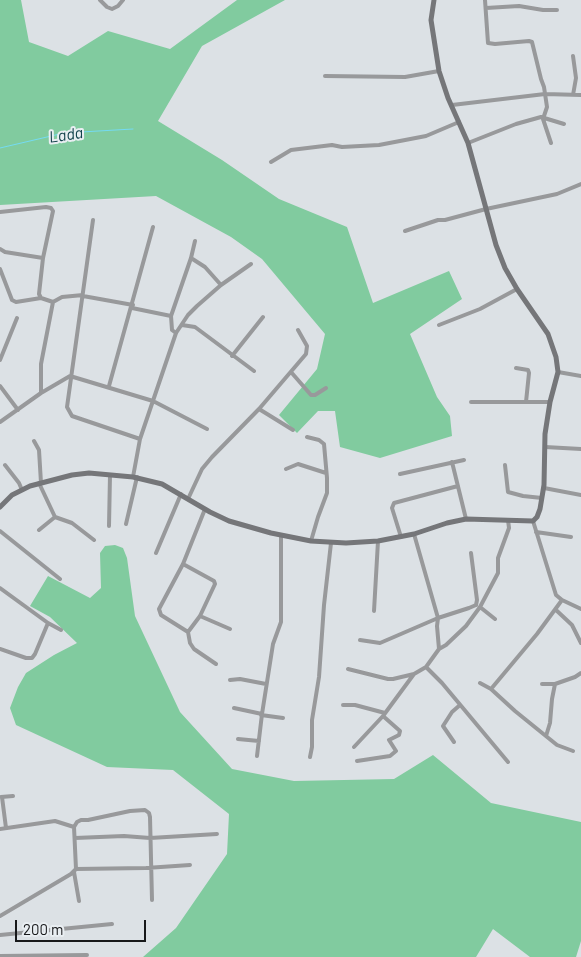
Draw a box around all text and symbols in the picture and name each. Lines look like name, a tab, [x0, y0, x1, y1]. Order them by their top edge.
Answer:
water label: Lada	[48, 123, 84, 147]
scale bar	[18, 910, 149, 942]
text: 200 m	[23, 920, 63, 938]

